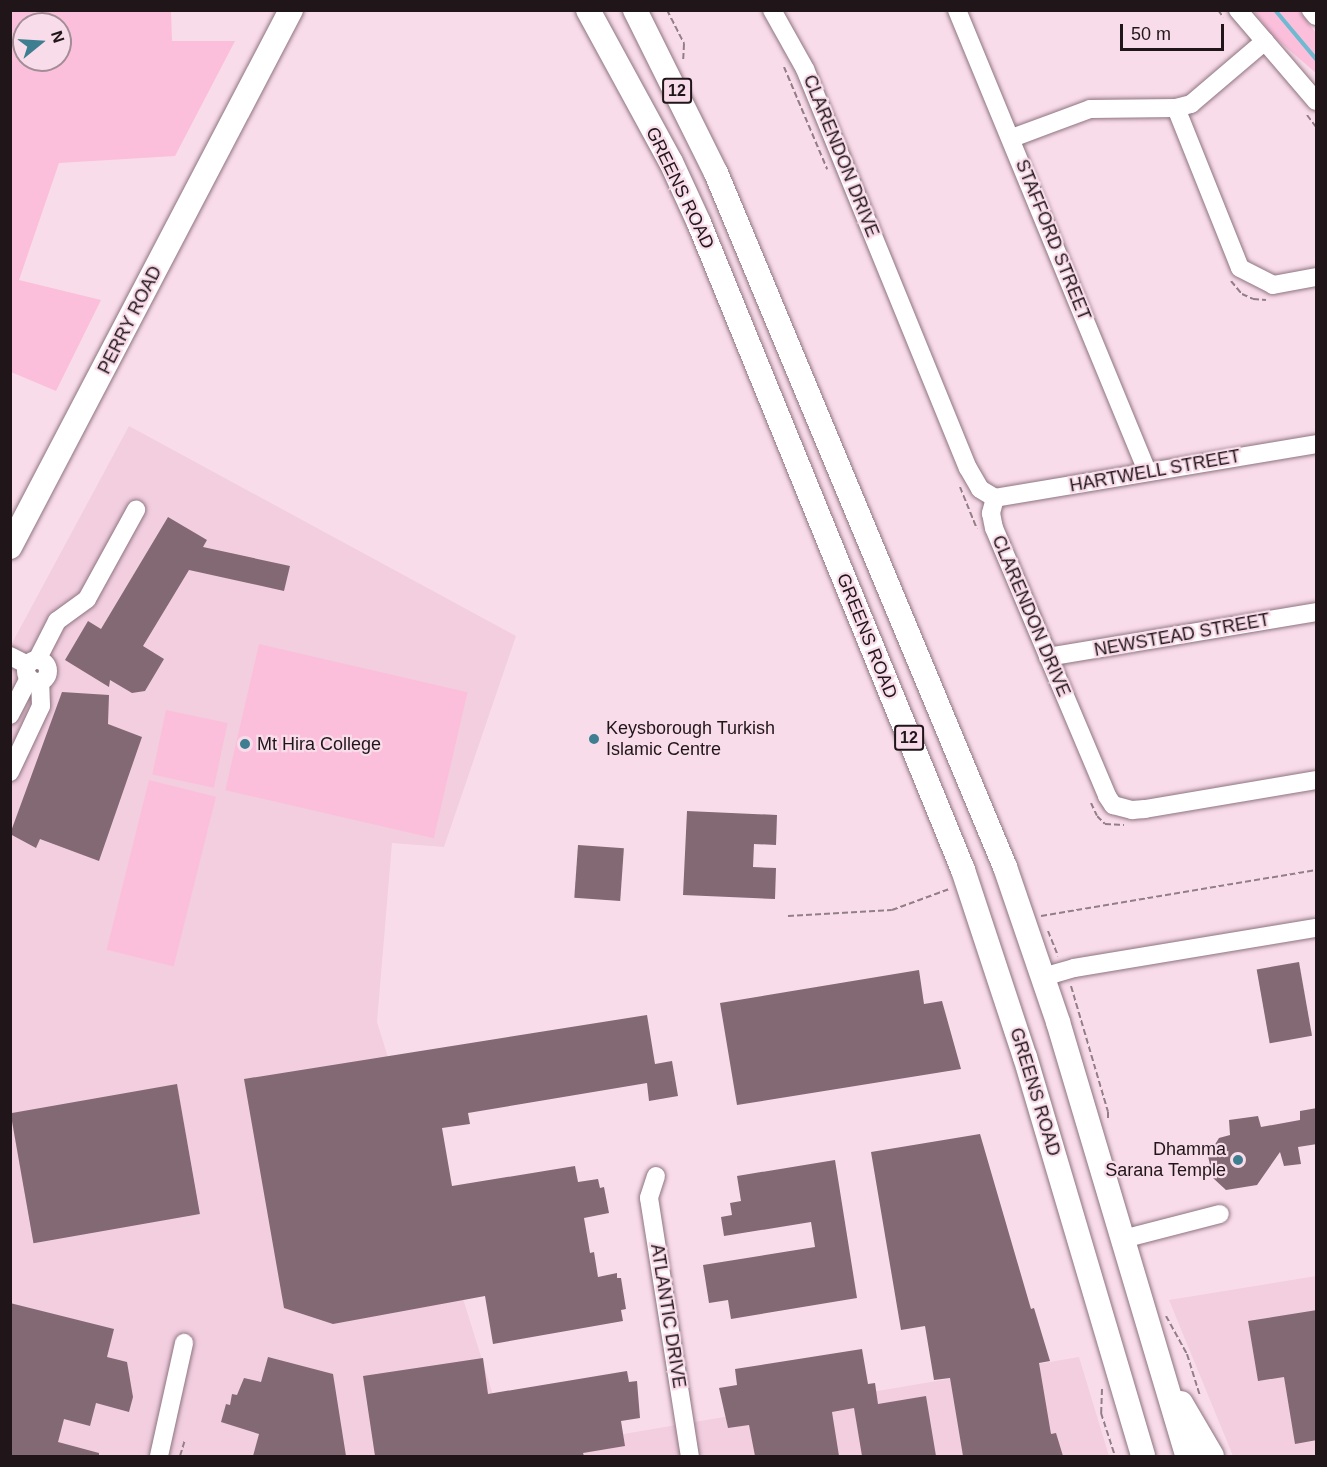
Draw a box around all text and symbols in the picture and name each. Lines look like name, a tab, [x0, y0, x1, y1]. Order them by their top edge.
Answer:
north arrow	[12, 12, 72, 72]
scale bar	[1123, 12, 1226, 50]
text: 50 m	[1131, 24, 1171, 44]
text: N	[48, 29, 68, 45]
street label: CLARENDON DRIVE	[799, 72, 883, 240]
road number: 12	[662, 78, 692, 104]
street label: GREENS ROAD	[641, 123, 719, 253]
street label: STAFFORD STREET	[1011, 156, 1095, 324]
street label: PERRY ROAD	[93, 262, 167, 378]
street label: HARTWELL STREET	[1068, 445, 1242, 497]
street label: CLARENDON DRIVE	[987, 532, 1075, 700]
street label: GREENS ROAD	[832, 570, 902, 702]
street label: NEWSTEAD STREET	[1092, 609, 1272, 661]
place label: Keysborough Turkish Islamic Centre	[606, 718, 775, 760]
road number: 12	[894, 725, 924, 751]
marker: Keysborough Turkish Islamic Centre	[587, 732, 601, 746]
place label: Mt Hira College	[257, 733, 381, 755]
marker: Mt Hira College	[238, 737, 252, 751]
street label: GREENS ROAD	[1005, 1025, 1065, 1159]
place label: Dhamma Sarana Temple	[1105, 1139, 1226, 1182]
marker: Dhamma Sarana Temple	[1231, 1153, 1245, 1167]
street label: ATLANTIC DRIVE	[646, 1242, 690, 1390]

